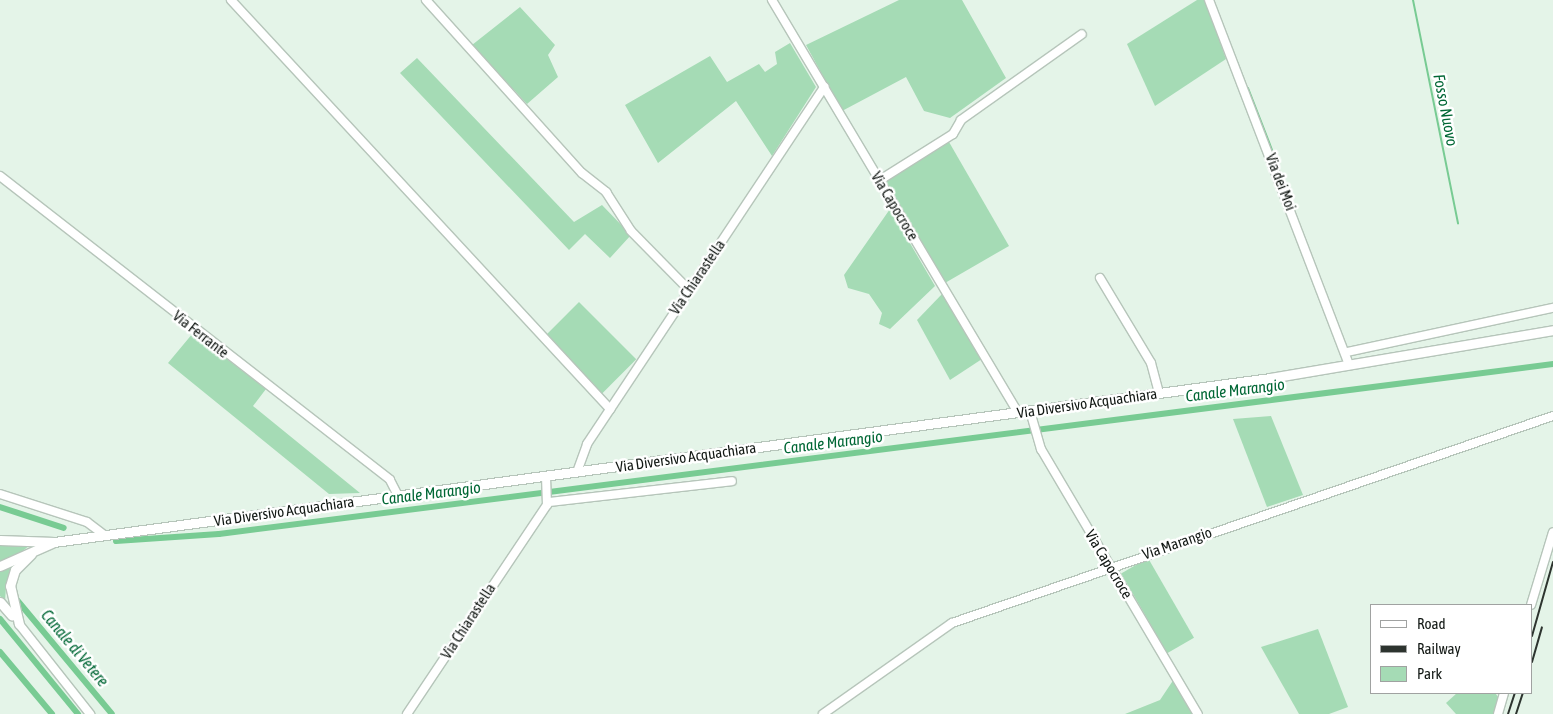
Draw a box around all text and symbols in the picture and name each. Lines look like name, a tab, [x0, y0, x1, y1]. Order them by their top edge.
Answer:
water label: Fosso Nuovo	[1430, 72, 1462, 148]
street label: Via dei Moi	[1262, 151, 1300, 213]
street label: Via Capocroce	[867, 168, 923, 244]
street label: Via Chiarastella	[665, 236, 729, 318]
street label: Via Ferrante	[169, 307, 233, 361]
water label: Canale Marangio	[1184, 374, 1286, 406]
street label: Via Diversivo Acquachiara	[1016, 384, 1158, 422]
water label: Canale Marangio	[782, 426, 884, 458]
street label: Via Diversivo Acquachiara	[615, 438, 757, 476]
water label: Canale Marangio	[380, 477, 482, 509]
street label: Via Diversivo Acquachiara	[213, 492, 355, 530]
street label: Via Marangio	[1140, 523, 1214, 563]
street label: Via Capocroce	[1081, 526, 1137, 602]
street label: Via Chiarastella	[437, 580, 499, 662]
legend	[1370, 604, 1533, 694]
water label: Canale di Vetere	[37, 606, 113, 690]
text: Road	[1417, 615, 1446, 632]
text: Railway	[1417, 640, 1461, 657]
text: Park	[1417, 665, 1442, 682]

